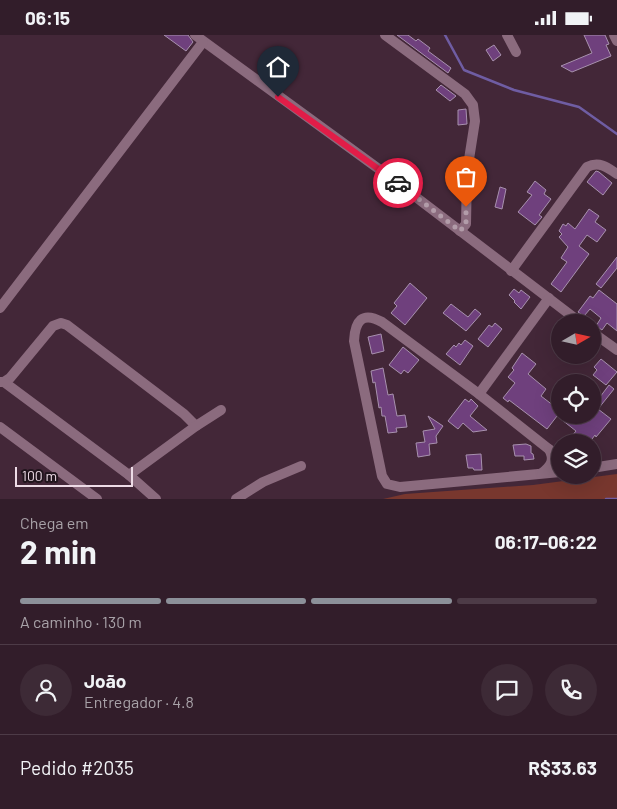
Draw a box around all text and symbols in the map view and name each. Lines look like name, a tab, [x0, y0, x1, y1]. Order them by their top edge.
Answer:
text: 06:15	[25, 6, 70, 29]
pin	[257, 46, 299, 97]
icon: home	[264, 53, 292, 81]
pin	[445, 156, 487, 207]
courier	[373, 158, 423, 208]
icon: bag	[452, 163, 480, 191]
icon: car	[384, 169, 412, 197]
north arrow	[551, 314, 601, 364]
map controls	[551, 314, 601, 484]
button: locate	[551, 374, 601, 424]
button: layers	[551, 434, 601, 484]
scale bar	[15, 464, 132, 487]
text: 100 m	[22, 467, 57, 484]
text: Chega em	[20, 513, 88, 532]
text: 06:17–06:22	[495, 530, 597, 553]
text: 2 min	[20, 532, 97, 570]
text: A caminho · 130 m	[20, 612, 142, 631]
button: person	[20, 664, 72, 716]
button: chat	[481, 664, 533, 716]
button: phone	[545, 664, 597, 716]
text: João	[84, 669, 126, 692]
text: Entregador · 4.8	[84, 692, 194, 711]
text: Pedido #2035	[20, 756, 134, 779]
text: R$33.63	[528, 756, 597, 779]

